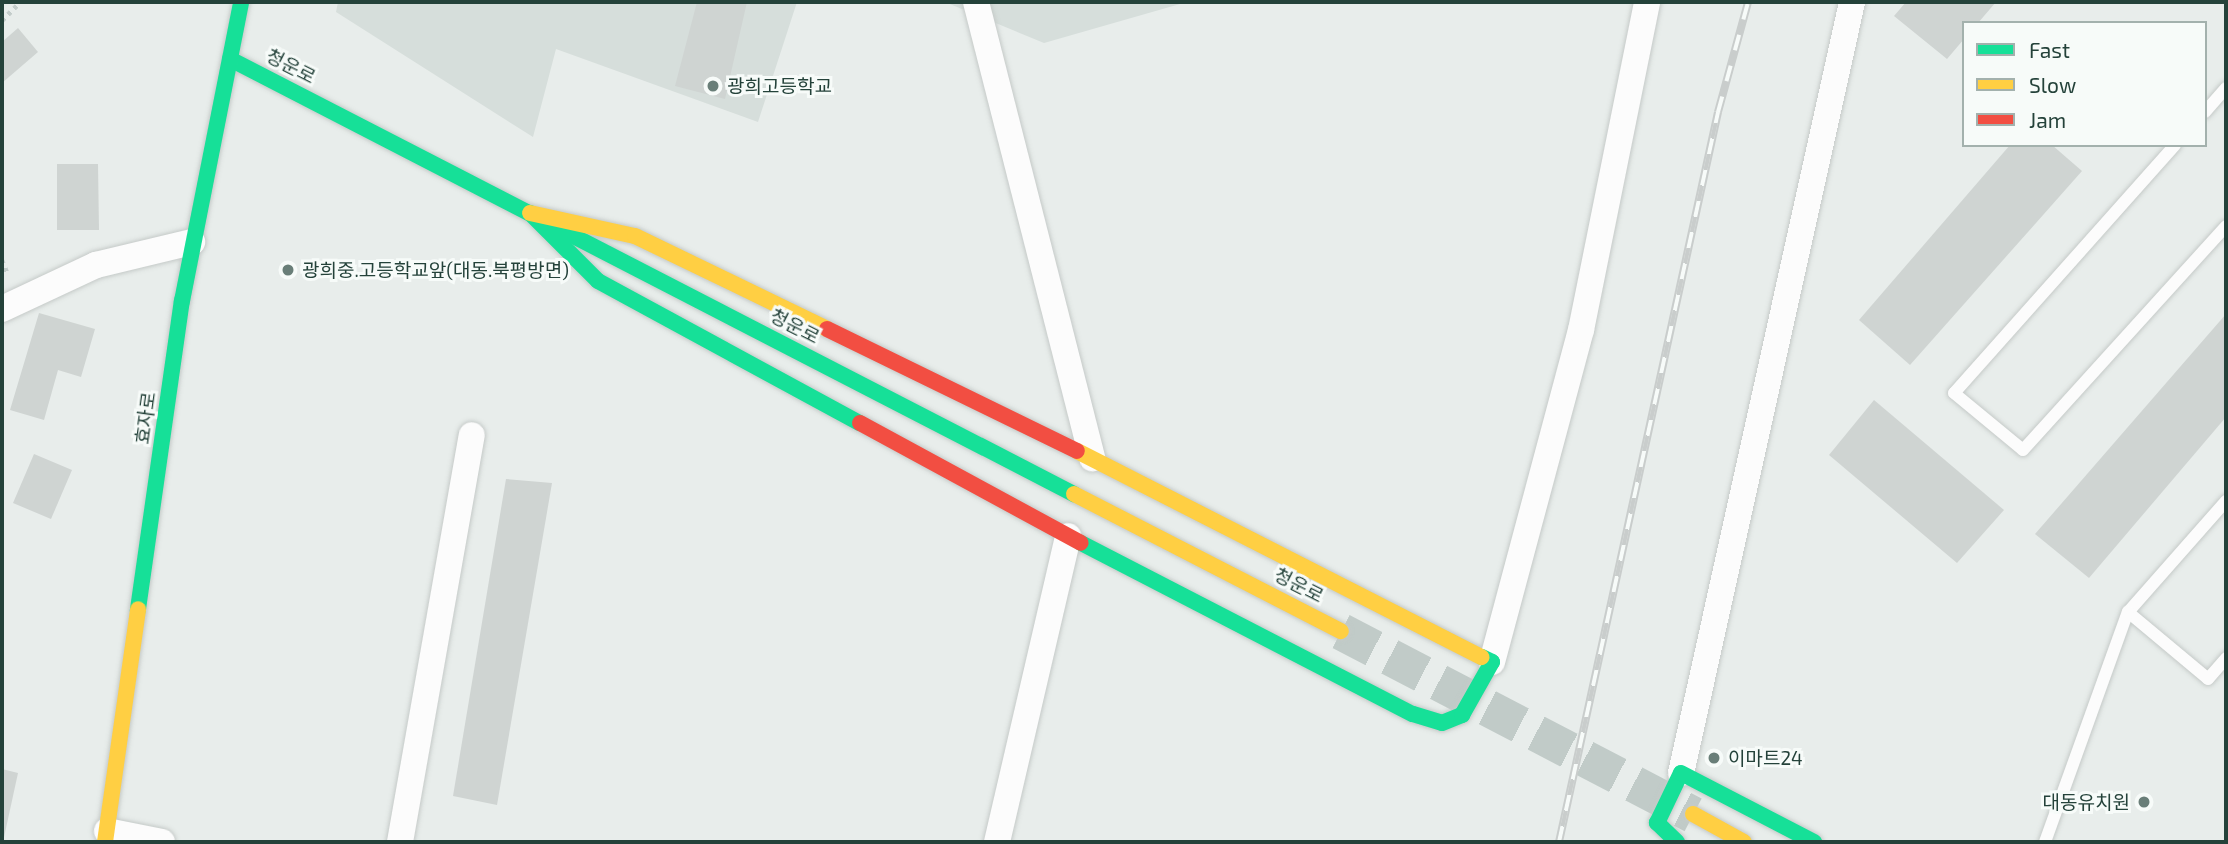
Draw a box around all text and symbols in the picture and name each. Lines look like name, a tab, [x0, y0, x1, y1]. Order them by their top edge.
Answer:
legend	[1962, 21, 2207, 147]
text: Fast	[2029, 37, 2070, 62]
street label: 청운로	[262, 44, 320, 88]
text: Slow	[2029, 72, 2076, 97]
place label: 광희고등학교	[727, 75, 832, 97]
marker: 광희고등학교	[705, 78, 721, 94]
text: Jam	[2029, 107, 2066, 132]
place label: 광희중.고등학교앞(대동.북평방면)	[302, 259, 569, 281]
marker: 광희중.고등학교앞(대동.북평방면)	[280, 262, 296, 278]
street label: 청운로	[766, 304, 824, 348]
street label: 효자로	[130, 390, 160, 446]
street label: 청운로	[1270, 563, 1328, 607]
place label: 이마트24	[1728, 747, 1803, 769]
marker: 이마트24	[1706, 750, 1722, 766]
place label: 대동유치원	[2043, 791, 2130, 813]
marker: 대동유치원	[2136, 794, 2152, 810]

